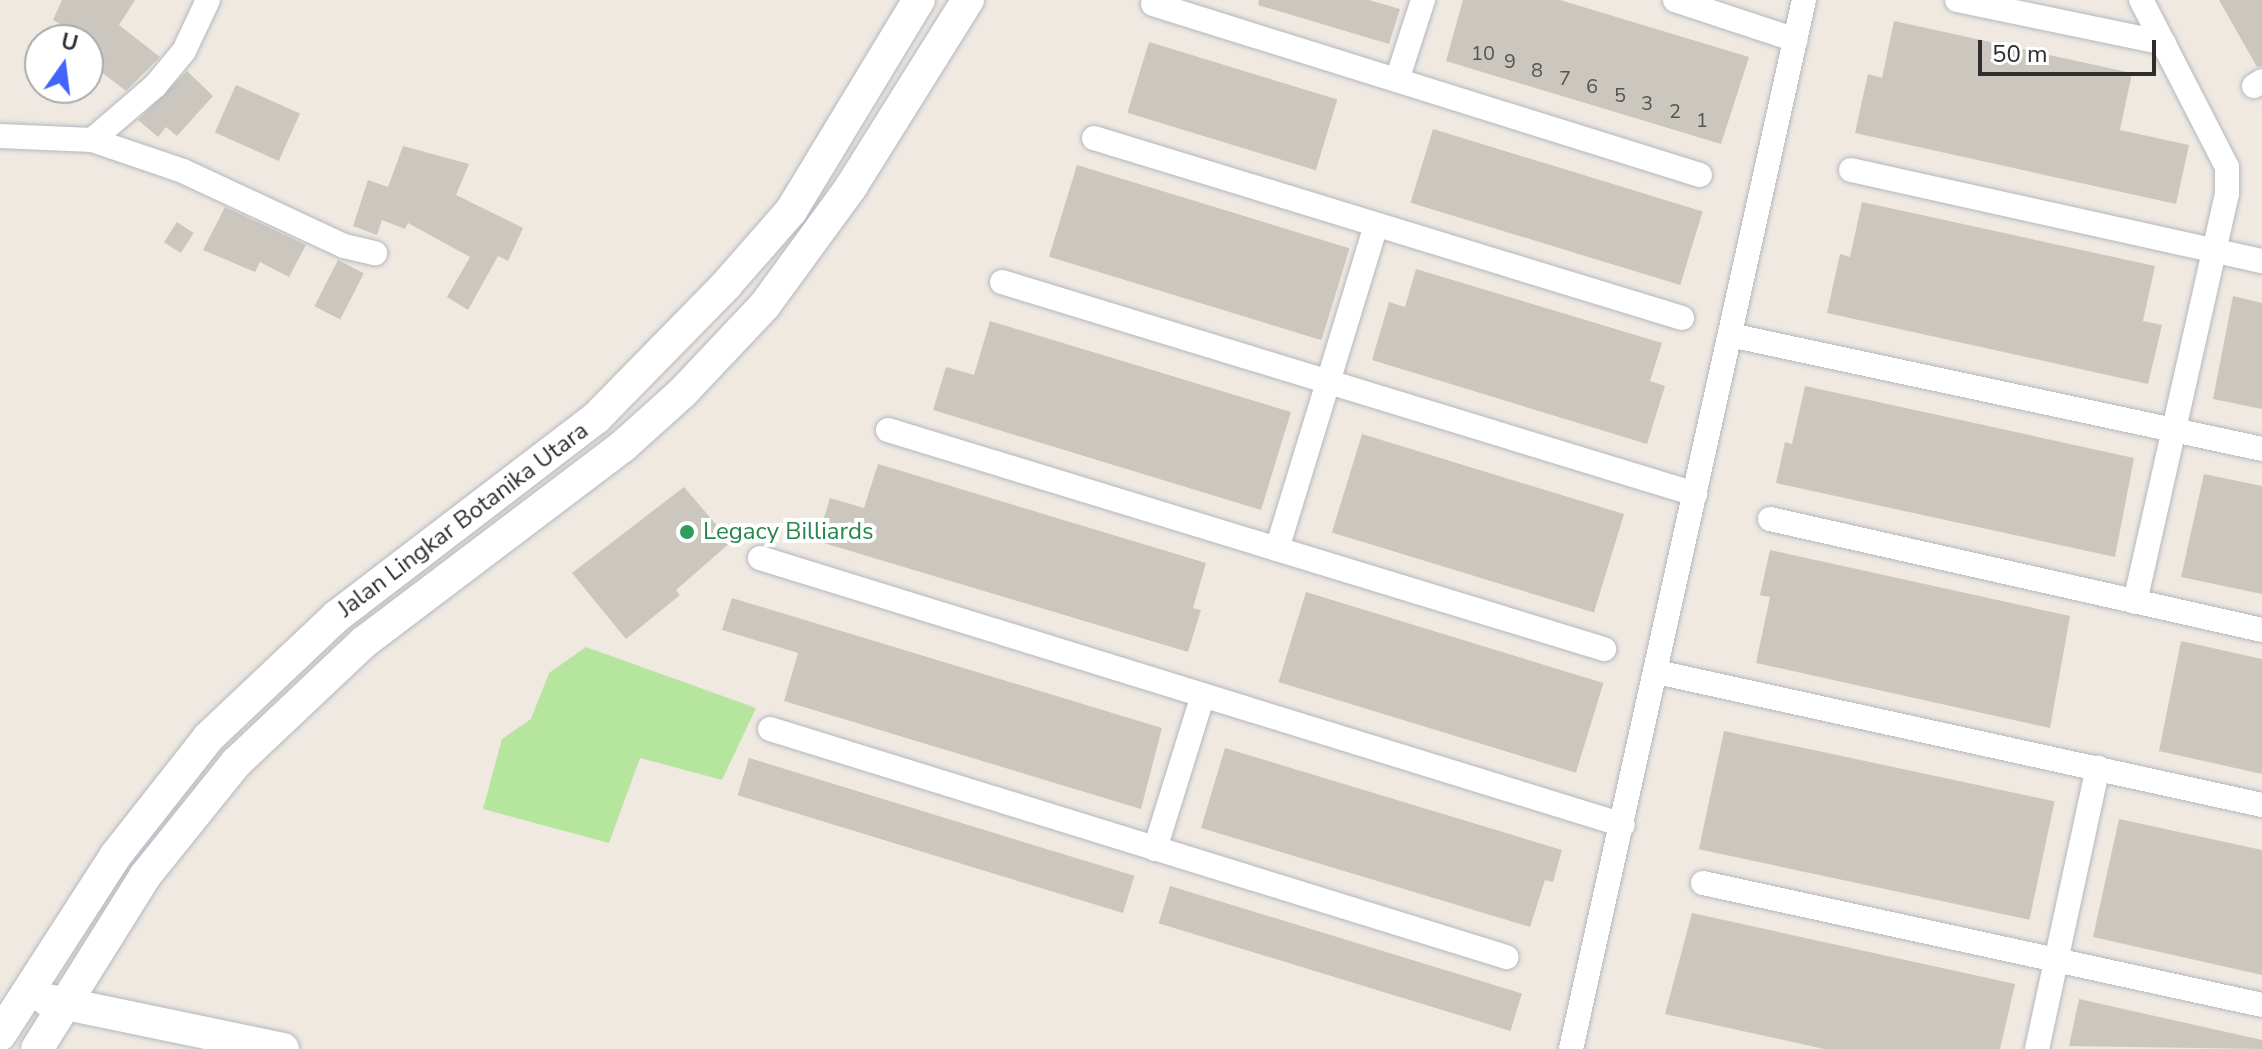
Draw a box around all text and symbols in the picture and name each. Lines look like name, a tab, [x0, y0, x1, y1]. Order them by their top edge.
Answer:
north arrow	[24, 24, 104, 104]
scale bar	[1982, 24, 2160, 74]
text: U	[58, 26, 81, 59]
text: 50 m	[1992, 38, 2048, 70]
house number: 10	[1471, 41, 1495, 65]
house number: 9	[1504, 49, 1516, 73]
house number: 8	[1531, 58, 1543, 82]
house number: 7	[1559, 66, 1571, 90]
house number: 6	[1586, 74, 1598, 98]
house number: 5	[1614, 83, 1626, 107]
house number: 3	[1641, 91, 1653, 115]
house number: 2	[1669, 99, 1681, 123]
house number: 1	[1696, 108, 1708, 132]
street label: Jalan Lingkar Botanika Utara	[332, 416, 594, 624]
place label: Legacy Billiards	[703, 518, 873, 546]
marker: Legacy Billiards	[678, 523, 696, 541]

